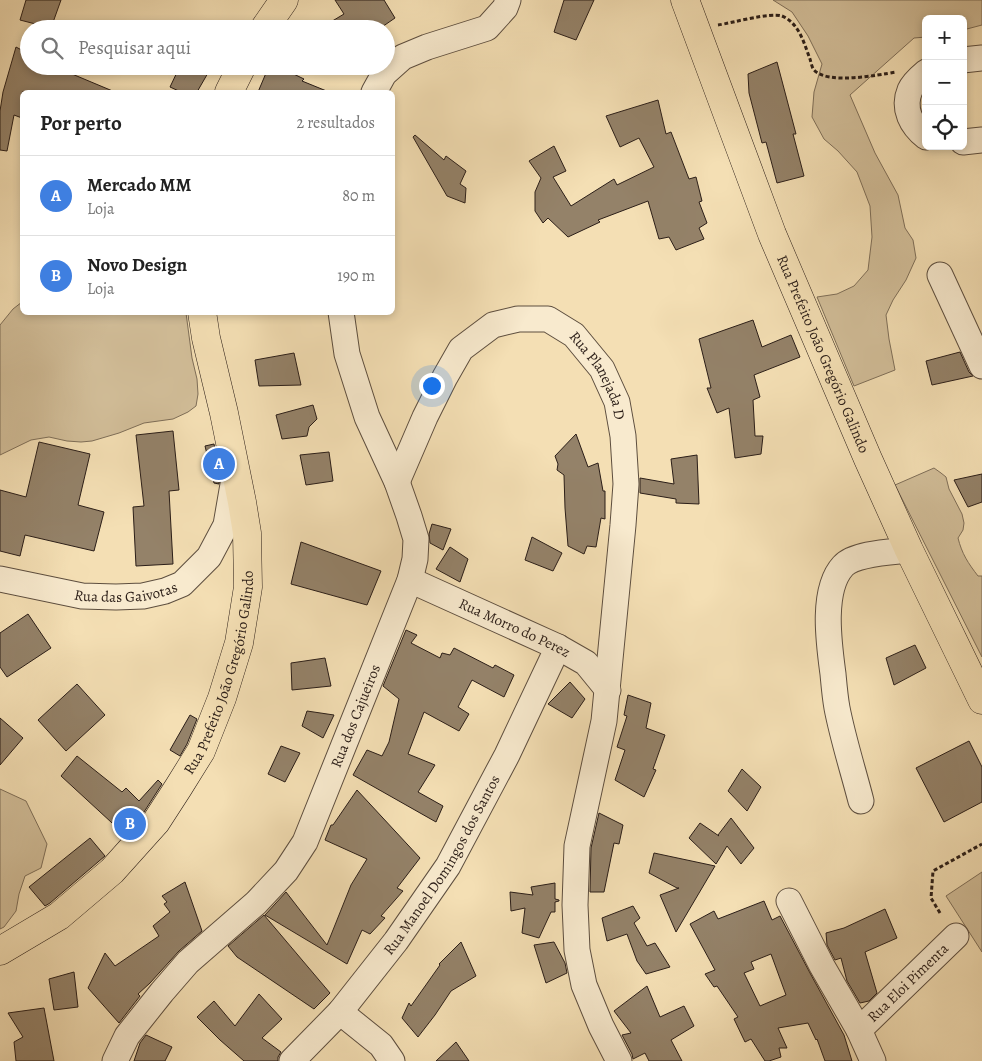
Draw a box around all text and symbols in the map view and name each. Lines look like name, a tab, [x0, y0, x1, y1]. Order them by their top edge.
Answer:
map controls	[922, 15, 967, 150]
button: +	[922, 15, 967, 60]
search box	[20, 20, 395, 75]
icon: search	[38, 34, 66, 62]
text: Pesquisar aqui	[78, 35, 191, 61]
button: −	[922, 60, 967, 105]
button: locate	[922, 105, 967, 150]
text: Por perto	[40, 109, 122, 137]
text: 2 resultados	[296, 112, 375, 134]
text: Mercado MM	[87, 172, 192, 198]
text: A	[51, 185, 61, 207]
text: 80 m	[342, 185, 375, 207]
text: Loja	[87, 198, 115, 220]
text: Novo Design	[87, 252, 187, 278]
street label: Rua Prefeito João Gregório Galindo	[772, 252, 874, 456]
text: B	[51, 265, 61, 287]
text: 190 m	[337, 265, 375, 287]
text: Loja	[87, 278, 115, 300]
street label: Rua Planejada D	[565, 327, 630, 421]
your location	[419, 373, 445, 399]
pin: A	[203, 445, 235, 483]
street label: Rua Prefeito João Gregório Galindo	[179, 570, 258, 778]
street label: Rua das Gaivotas	[72, 577, 180, 607]
street label: Rua Morro do Perez	[456, 593, 574, 662]
street label: Rua dos Cajueiros	[326, 661, 385, 771]
street label: Rua Manoel Domingos dos Santos	[379, 771, 505, 959]
pin: B	[114, 805, 146, 843]
street label: Rua Eloi Pimenta	[863, 939, 953, 1027]

